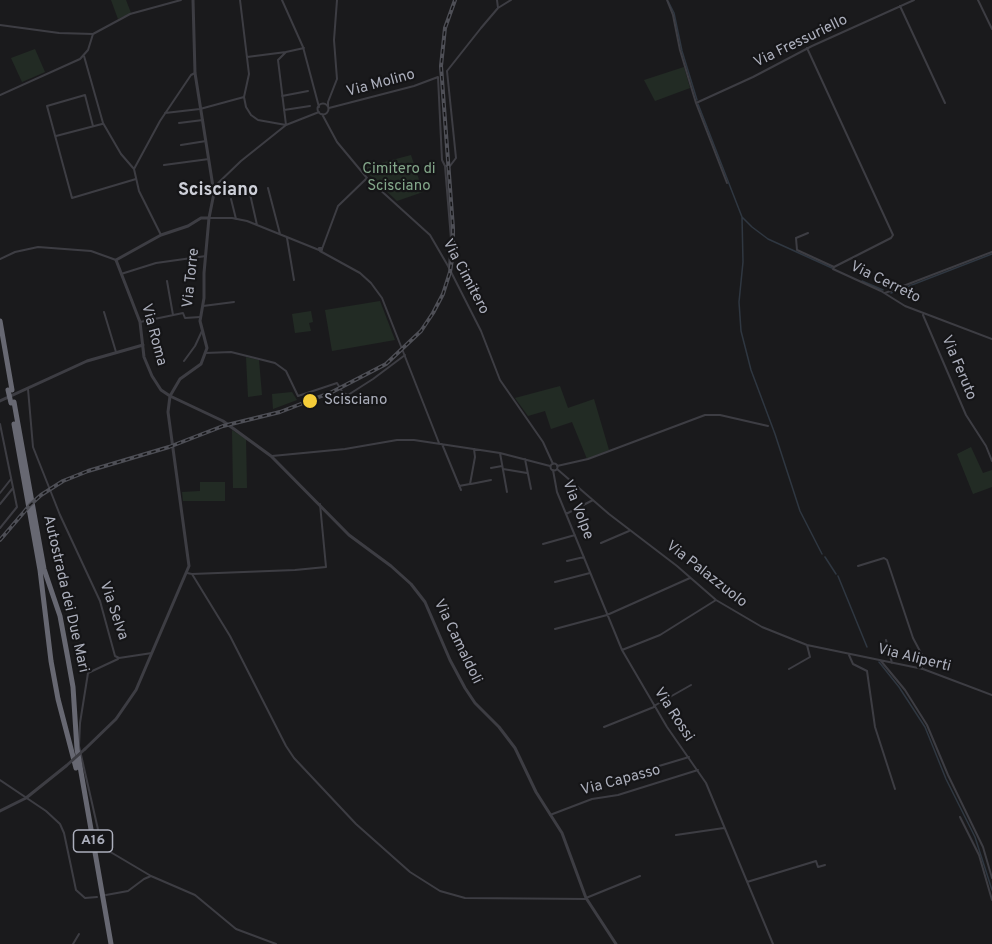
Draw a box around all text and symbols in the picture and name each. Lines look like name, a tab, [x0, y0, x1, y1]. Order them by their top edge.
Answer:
street label: Via Fressuriello	[751, 12, 851, 72]
street label: Via Molino	[345, 66, 417, 102]
park label: Cimitero di Scisciano	[362, 161, 436, 196]
district label: Scisciano	[178, 180, 258, 202]
street label: Via Cimitero	[438, 236, 492, 318]
street label: Via Torre	[180, 247, 204, 309]
street label: Via Cerreto	[847, 258, 923, 308]
street label: Via Roma	[136, 302, 170, 368]
street label: Via Feruto	[936, 333, 980, 403]
marker: Scisciano	[301, 392, 319, 410]
place label: Scisciano	[324, 392, 387, 410]
street label: Via Volpe	[557, 478, 597, 542]
street label: Autostrada dei Due Mari	[38, 514, 92, 674]
street label: Via Palazzuolo	[662, 538, 750, 612]
street label: Via Selva	[95, 579, 131, 643]
street label: Via Camaldoli	[429, 597, 485, 687]
street label: Via Aliperti	[875, 641, 953, 677]
street label: Via Rossi	[649, 685, 697, 745]
street label: Via Capasso	[579, 762, 663, 800]
road number: A16	[74, 830, 112, 852]

